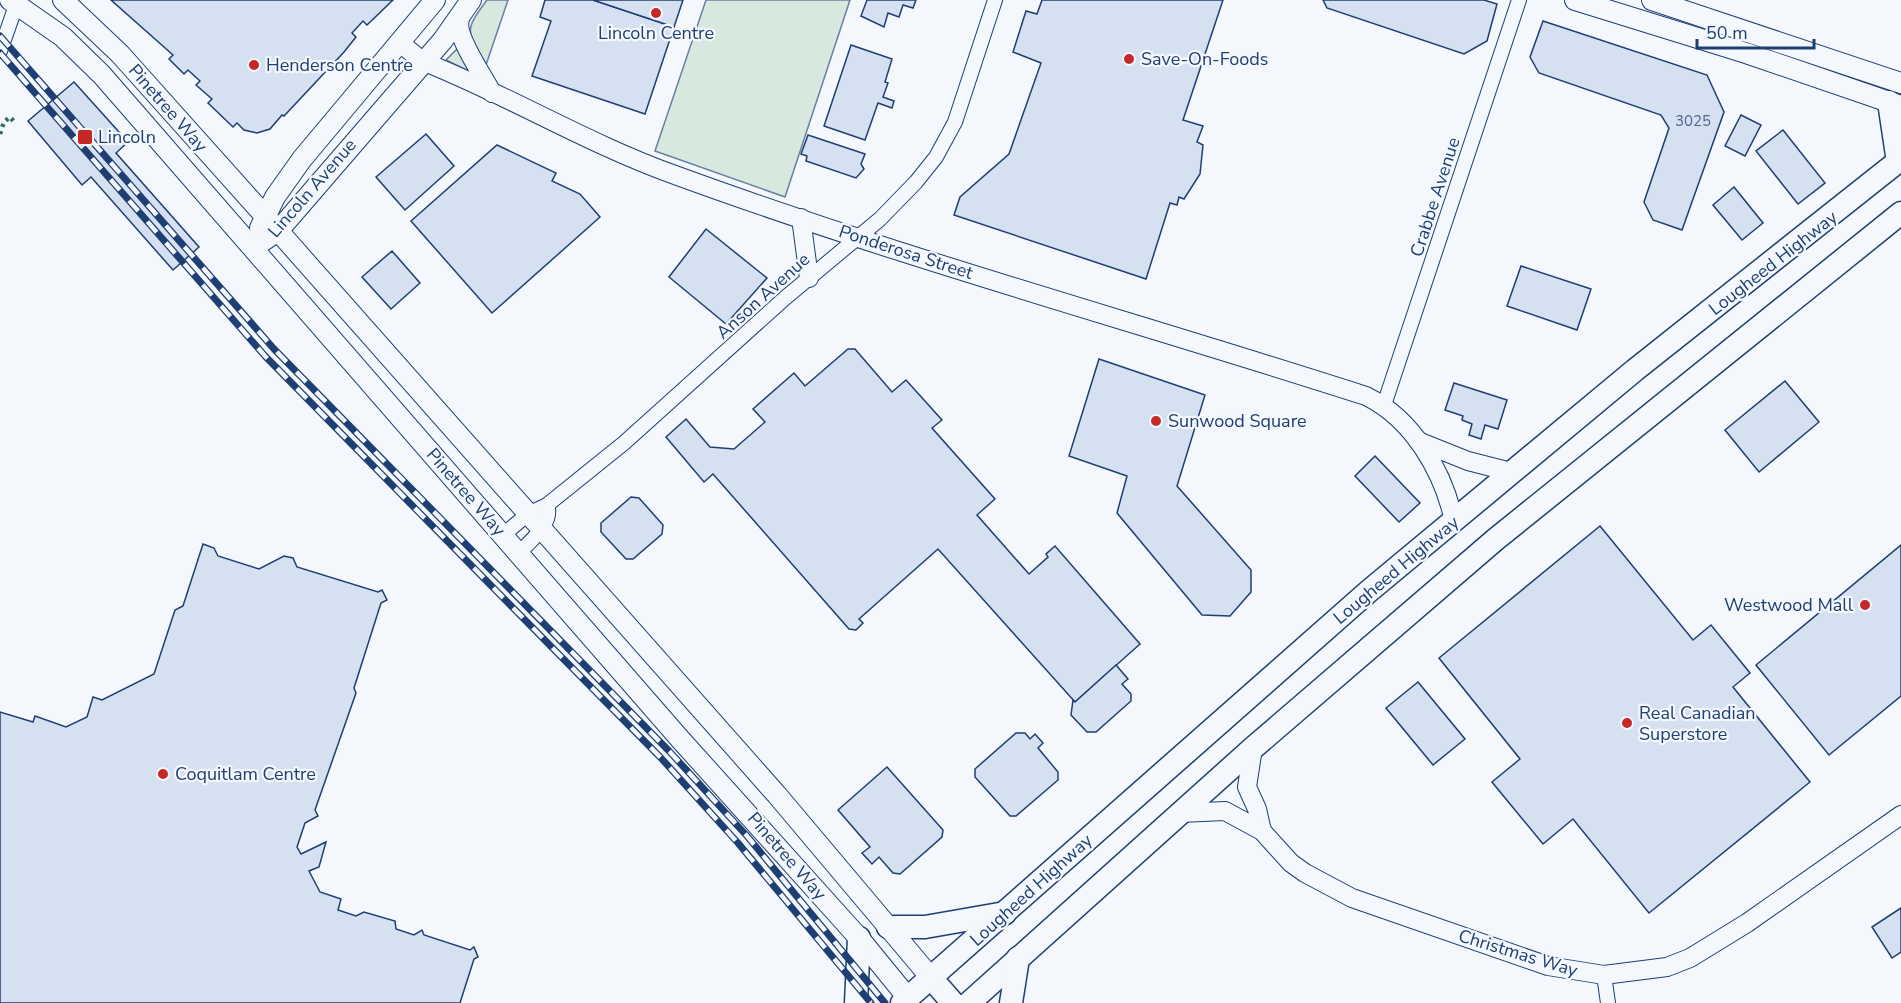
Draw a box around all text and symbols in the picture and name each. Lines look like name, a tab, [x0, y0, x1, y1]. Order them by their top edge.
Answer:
marker: Lincoln Centre	[649, 6, 663, 20]
scale bar	[1697, 12, 1814, 50]
place label: Lincoln Centre	[598, 21, 714, 45]
text: 50 m	[1706, 21, 1748, 45]
place label: Save-On-Foods	[1141, 47, 1268, 71]
marker: Save-On-Foods	[1122, 52, 1136, 66]
place label: Henderson Centre	[266, 53, 413, 77]
marker: Henderson Centre	[247, 58, 261, 72]
street label: Pinetree Way	[123, 59, 213, 158]
house number: 3025	[1675, 111, 1711, 131]
place label: Lincoln	[98, 125, 156, 149]
marker: Lincoln	[76, 128, 94, 146]
street label: Lincoln Avenue	[262, 133, 362, 243]
street label: Crabbe Avenue	[1404, 134, 1466, 260]
street label: Lougheed Highway	[1704, 205, 1843, 321]
street label: Ponderosa Street	[836, 219, 977, 285]
street label: Anson Avenue	[711, 248, 815, 344]
place label: Sunwood Square	[1168, 409, 1307, 433]
marker: Sunwood Square	[1149, 414, 1163, 428]
street label: Pinetree Way	[421, 443, 511, 542]
street label: Lougheed Highway	[1328, 510, 1464, 630]
place label: Westwood Mall	[1724, 593, 1854, 617]
marker: Westwood Mall	[1858, 598, 1872, 612]
place label: Real Canadian Superstore	[1639, 701, 1755, 746]
marker: Real Canadian Superstore	[1620, 716, 1634, 730]
place label: Coquitlam Centre	[175, 762, 316, 786]
marker: Coquitlam Centre	[156, 767, 170, 781]
street label: Pinetree Way	[742, 807, 832, 906]
street label: Lougheed Highway	[965, 828, 1098, 951]
street label: Christmas Way	[1455, 923, 1581, 983]

